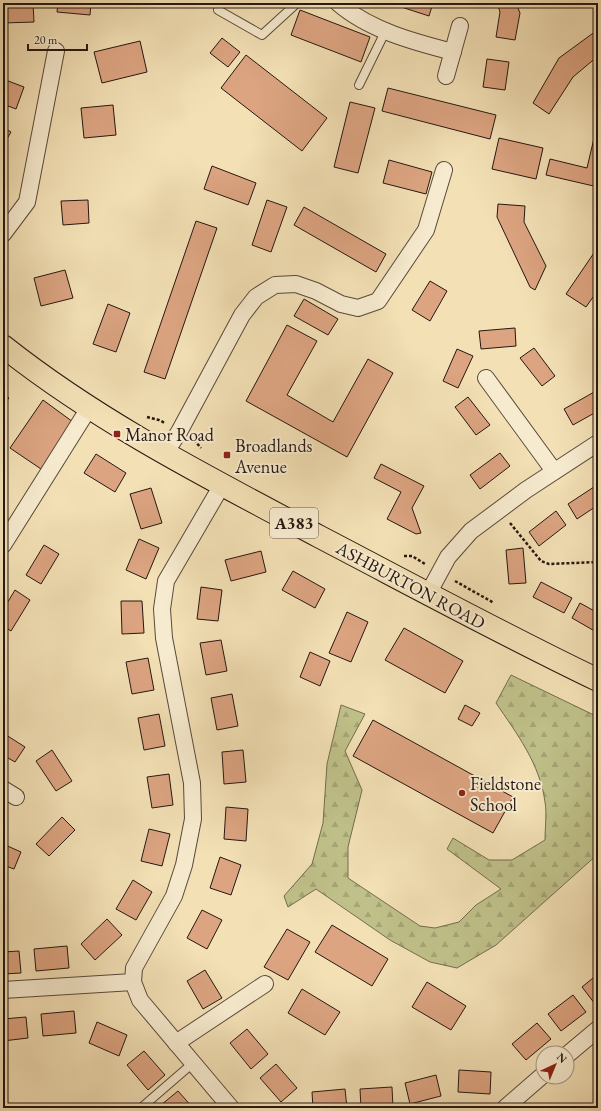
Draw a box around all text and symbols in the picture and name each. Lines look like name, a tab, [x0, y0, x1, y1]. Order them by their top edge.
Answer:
scale bar	[28, 26, 87, 52]
text: 20 m	[34, 32, 58, 48]
place label: Manor Road	[125, 423, 215, 446]
marker: Manor Road	[112, 429, 122, 439]
place label: Broadlands Avenue	[234, 434, 313, 478]
marker: Broadlands Avenue	[222, 450, 232, 460]
road number: A383	[270, 508, 318, 538]
street label: ASHBURTON ROAD	[332, 535, 490, 634]
place label: Fieldstone School	[470, 772, 541, 816]
marker: Fieldstone School	[457, 788, 467, 798]
north arrow	[535, 1045, 575, 1085]
text: N	[554, 1050, 570, 1066]

